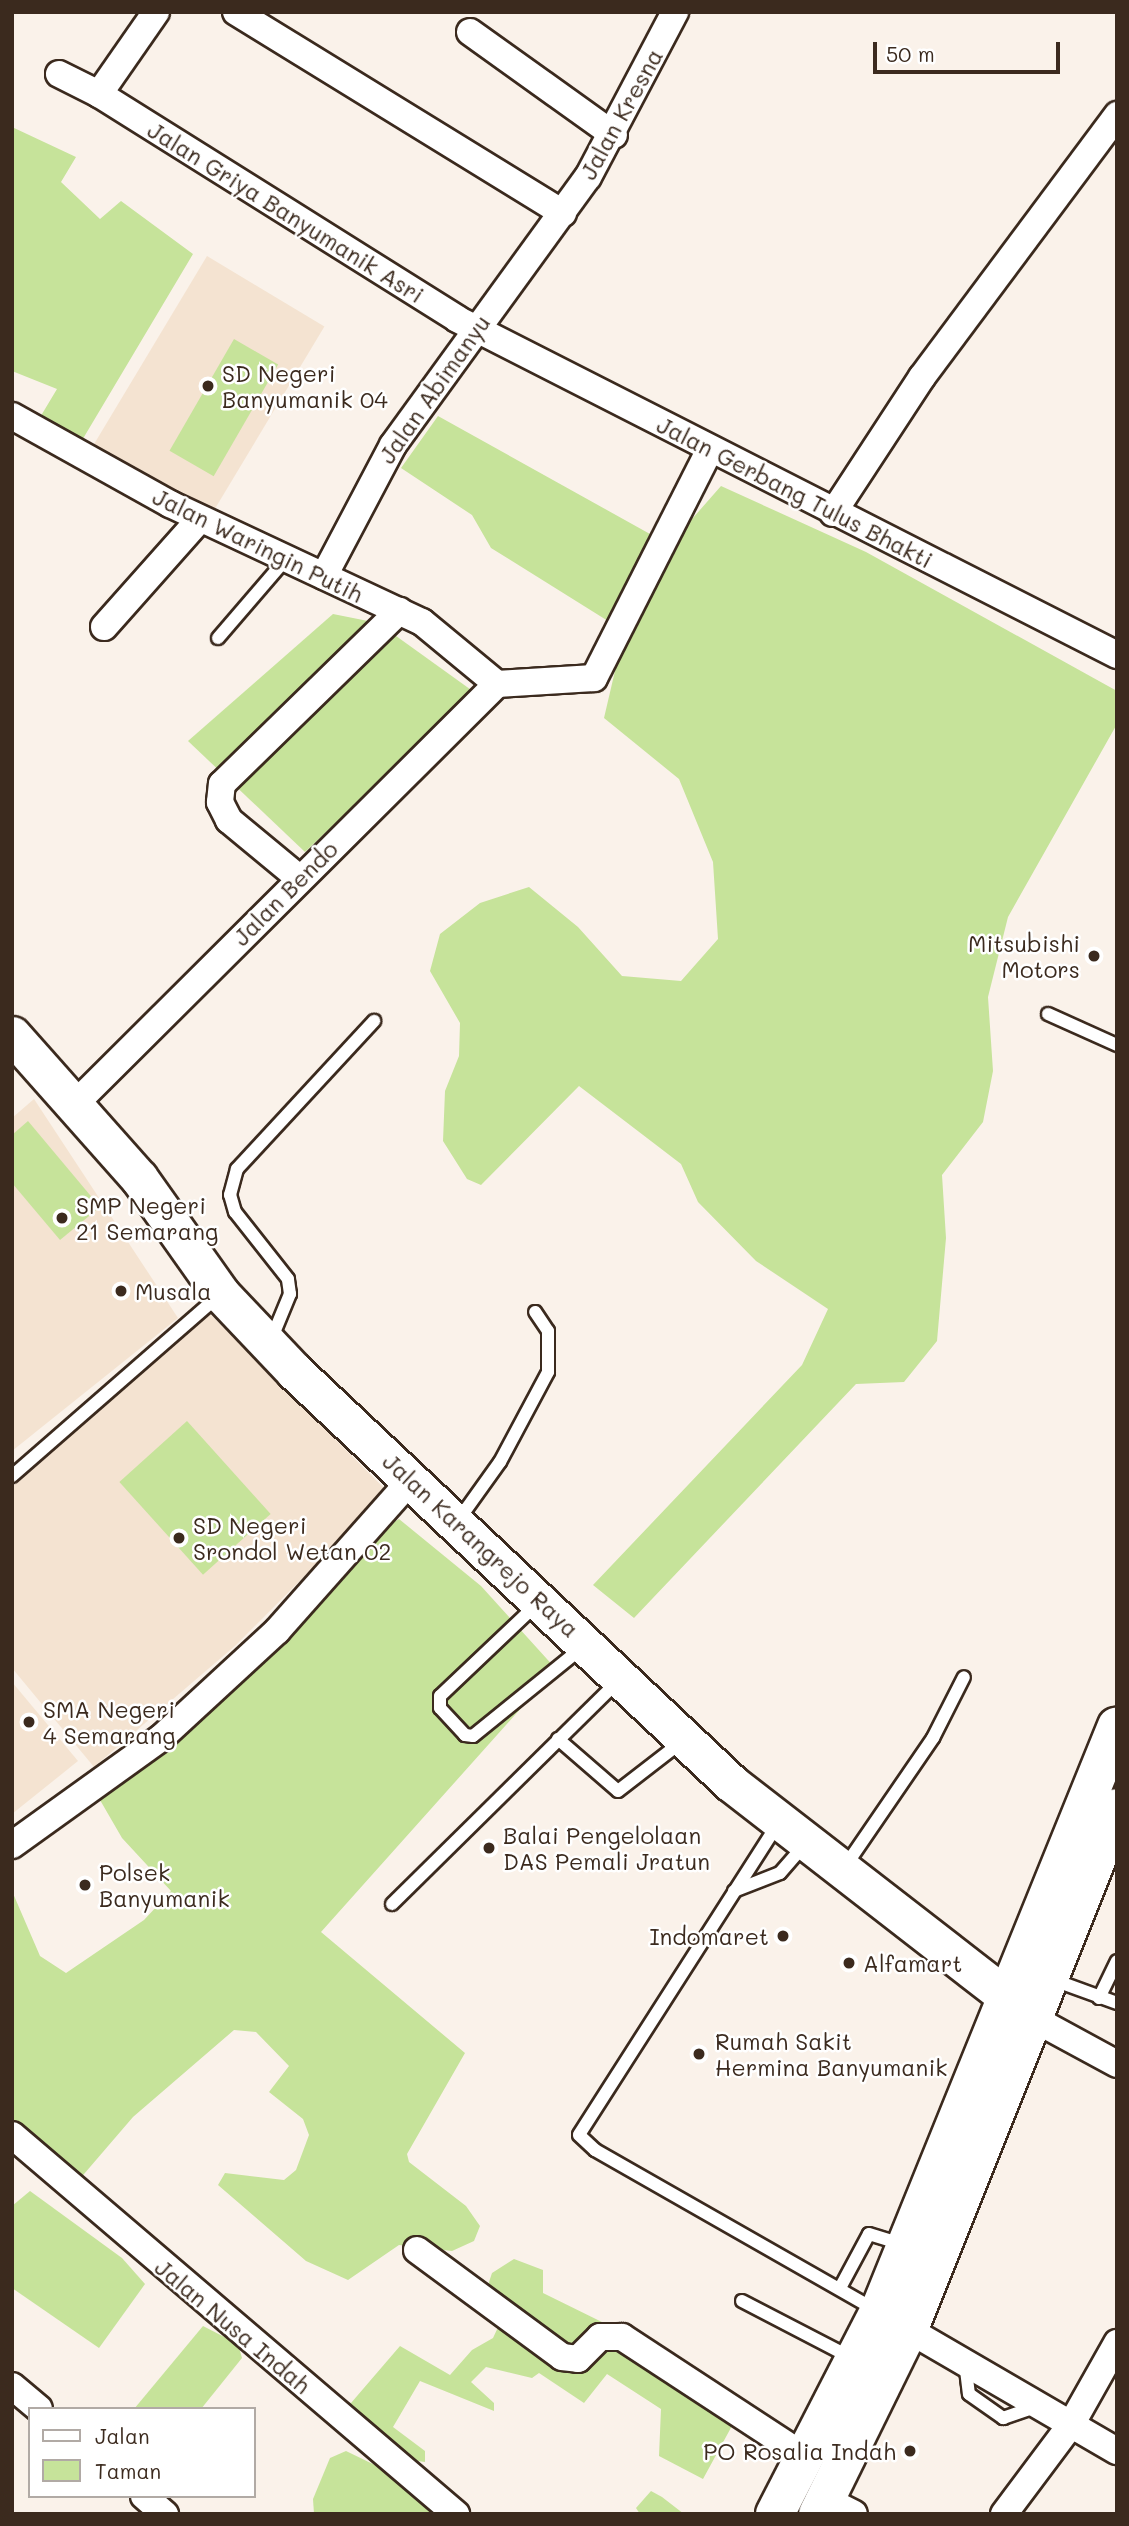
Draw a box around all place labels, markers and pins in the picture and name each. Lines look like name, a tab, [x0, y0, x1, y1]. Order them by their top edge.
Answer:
place label: SD Negeri Banyumanik 04	[222, 359, 388, 413]
marker: SD Negeri Banyumanik 04	[200, 378, 216, 394]
place label: Mitsubishi Motors	[968, 929, 1080, 983]
marker: Mitsubishi Motors	[1086, 948, 1102, 964]
place label: SMP Negeri 21 Semarang	[76, 1191, 218, 1245]
marker: SMP Negeri 21 Semarang	[54, 1210, 70, 1226]
place label: Musala	[135, 1277, 212, 1305]
marker: Musala	[113, 1283, 129, 1299]
place label: SD Negeri Srondol Wetan 02	[193, 1511, 391, 1565]
marker: SD Negeri Srondol Wetan 02	[171, 1530, 187, 1546]
place label: SMA Negeri 4 Semarang	[43, 1695, 176, 1749]
marker: SMA Negeri 4 Semarang	[21, 1714, 37, 1730]
place label: Balai Pengelolaan DAS Pemali Jratun	[503, 1821, 710, 1875]
marker: Balai Pengelolaan DAS Pemali Jratun	[481, 1840, 497, 1856]
place label: Polsek Banyumanik	[99, 1858, 230, 1912]
marker: Polsek Banyumanik	[77, 1877, 93, 1893]
place label: Indomaret	[649, 1922, 769, 1950]
marker: Indomaret	[775, 1928, 791, 1944]
place label: Alfamart	[863, 1949, 962, 1977]
marker: Alfamart	[841, 1955, 857, 1971]
place label: Rumah Sakit Hermina Banyumanik	[715, 2027, 948, 2081]
marker: Rumah Sakit Hermina Banyumanik	[689, 2044, 709, 2064]
place label: PO Rosalia Indah	[703, 2437, 896, 2465]
marker: PO Rosalia Indah	[902, 2443, 918, 2459]

